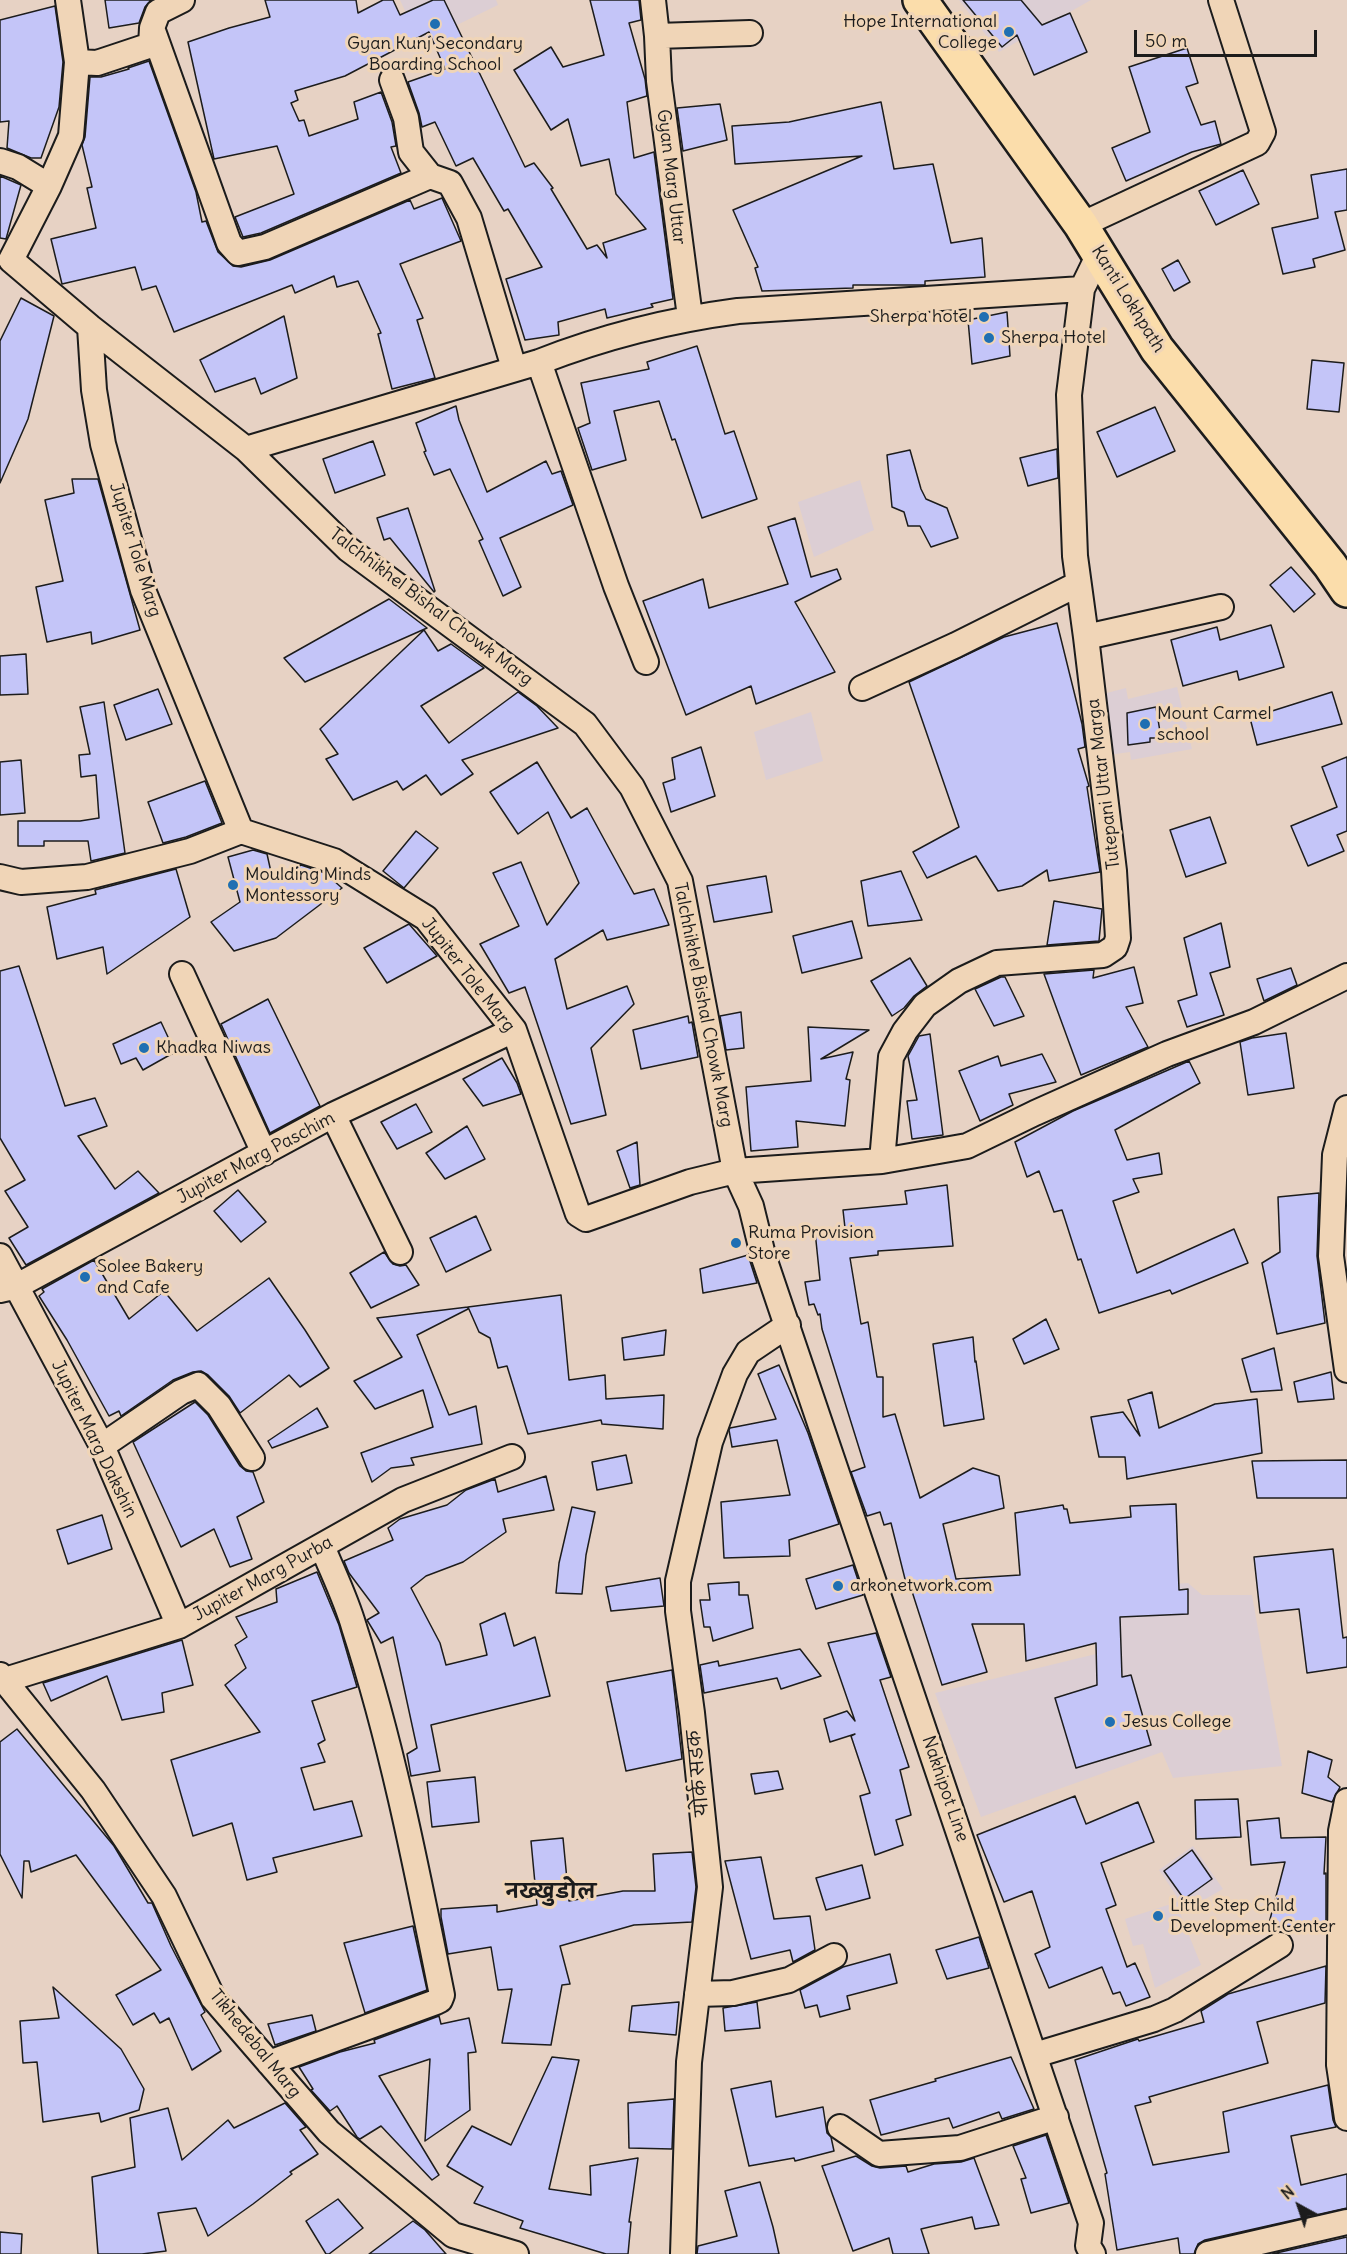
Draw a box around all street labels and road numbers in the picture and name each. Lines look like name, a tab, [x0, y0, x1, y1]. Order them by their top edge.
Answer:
street label: Gyan Marg Uttar	[652, 108, 690, 246]
street label: Kanti Lokhpath	[1086, 241, 1170, 357]
street label: Jupiter Tole Marg	[104, 480, 166, 620]
street label: Talchhikhel Bishal Chowk Marg	[325, 523, 537, 691]
street label: Tutepani Uttar Marga	[1083, 697, 1125, 871]
street label: Talchhikhel Bishal Chowk Marg	[669, 881, 737, 1129]
street label: Jupiter Tole Marg	[417, 913, 519, 1037]
street label: Jupiter Marg Paschim	[173, 1107, 339, 1209]
street label: Jupiter Marg Dakshin	[46, 1357, 142, 1521]
street label: Jupiter Marg Purba	[189, 1532, 337, 1626]
street label: योर्क सडक	[684, 1729, 714, 1817]
street label: Nakhipot Line	[917, 1733, 973, 1845]
street label: Tikhedebal Marg	[205, 1985, 305, 2103]

